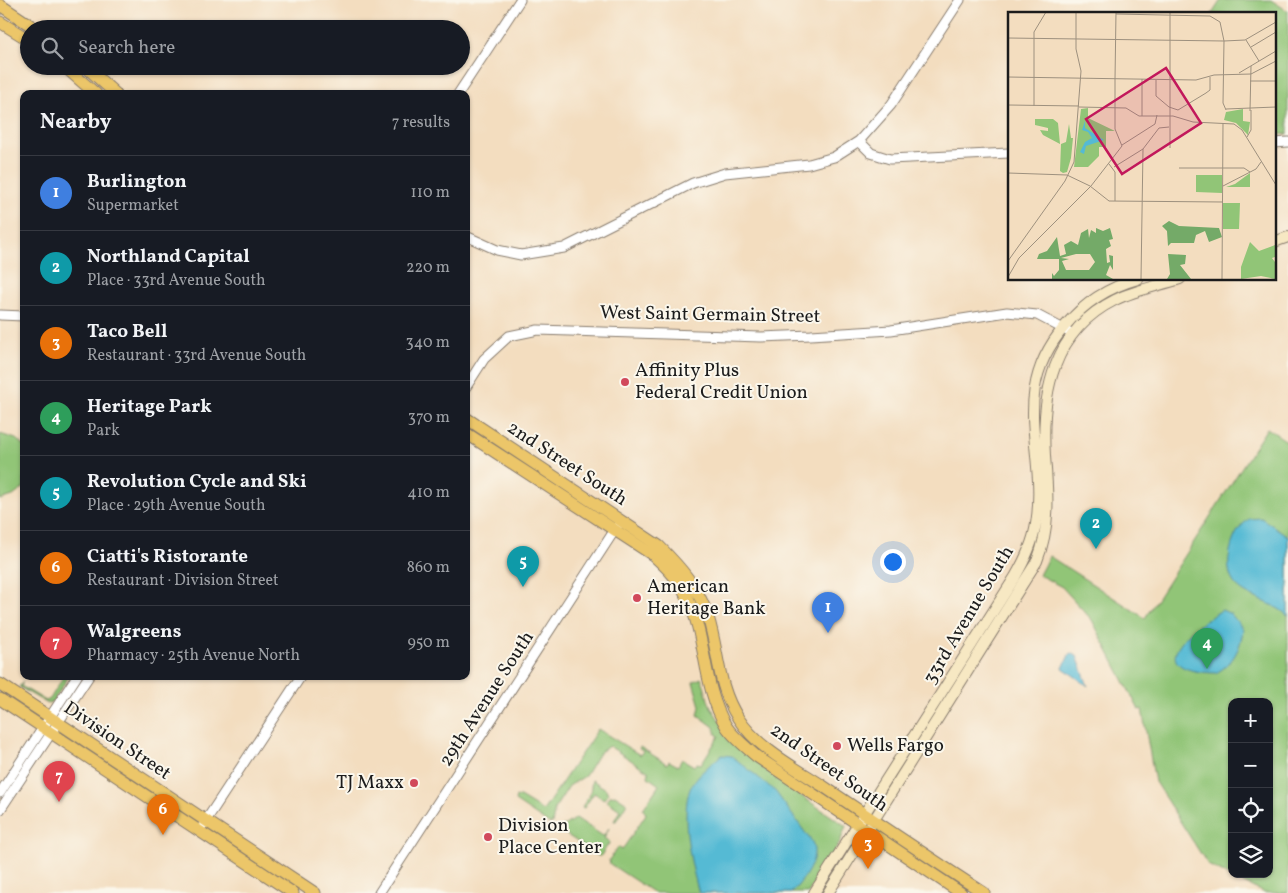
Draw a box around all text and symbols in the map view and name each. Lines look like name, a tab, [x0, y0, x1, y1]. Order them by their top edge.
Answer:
inset map	[1008, 12, 1276, 280]
search box	[20, 20, 470, 75]
icon: search	[38, 34, 66, 62]
text: Search here	[78, 35, 175, 61]
text: Nearby	[40, 108, 111, 137]
text: 7 results	[392, 112, 450, 134]
text: Burlington	[87, 169, 187, 195]
text: 1	[53, 182, 59, 204]
text: 110 m	[411, 182, 450, 204]
text: Supermarket	[87, 195, 179, 217]
text: Northland Capital	[87, 244, 250, 270]
text: 2	[52, 257, 60, 279]
text: 220 m	[406, 257, 450, 279]
text: Place · 33rd Avenue South	[87, 270, 266, 292]
street label: West Saint Germain Street	[600, 300, 821, 330]
text: Taco Bell	[87, 319, 167, 345]
text: 3	[52, 332, 60, 354]
text: 340 m	[406, 332, 450, 354]
text: Restaurant · 33rd Avenue South	[87, 345, 306, 367]
place label: Affinity Plus Federal Credit Union	[635, 358, 808, 406]
marker: Affinity Plus Federal Credit Union	[619, 376, 631, 388]
text: Heritage Park	[87, 394, 212, 420]
text: 4	[51, 407, 61, 429]
text: 370 m	[408, 407, 450, 429]
street label: 2nd Street South	[502, 415, 632, 513]
text: Park	[87, 420, 120, 442]
text: Revolution Cycle and Ski	[87, 469, 307, 495]
text: 5	[52, 482, 60, 504]
text: 410 m	[407, 482, 450, 504]
text: Place · 29th Avenue South	[87, 495, 265, 517]
pin: 2	[1080, 508, 1112, 549]
street label: 33rd Avenue South	[917, 541, 1021, 689]
text: Ciatti's Ristorante	[87, 544, 248, 570]
pin: 5	[507, 546, 539, 587]
your location	[880, 549, 906, 575]
text: 6	[52, 557, 60, 579]
text: 860 m	[407, 557, 450, 579]
text: Restaurant · Division Street	[87, 570, 279, 592]
place label: American Heritage Bank	[647, 574, 766, 622]
marker: American Heritage Bank	[631, 592, 643, 604]
pin: 1	[812, 592, 844, 633]
text: Walgreens	[87, 619, 181, 645]
street label: 29th Avenue South	[433, 626, 541, 772]
pin: 4	[1191, 628, 1223, 669]
text: 7	[52, 632, 60, 654]
text: 950 m	[408, 632, 450, 654]
text: Pharmacy · 25th Avenue North	[87, 645, 300, 667]
street label: Division Street	[58, 695, 176, 787]
map controls	[1228, 698, 1273, 878]
button: +	[1228, 698, 1273, 743]
street label: 2nd Street South	[765, 717, 893, 819]
place label: Wells Fargo	[847, 733, 944, 759]
marker: Wells Fargo	[831, 740, 843, 752]
button: −	[1228, 743, 1273, 788]
pin: 7	[43, 761, 75, 802]
place label: TJ Maxx	[336, 770, 404, 796]
marker: TJ Maxx	[408, 777, 420, 789]
button: locate	[1228, 788, 1273, 833]
pin: 6	[147, 794, 179, 835]
place label: Division Place Center	[498, 813, 602, 861]
pin: 3	[852, 828, 884, 869]
marker: Division Place Center	[482, 831, 494, 843]
button: layers	[1228, 833, 1273, 878]

